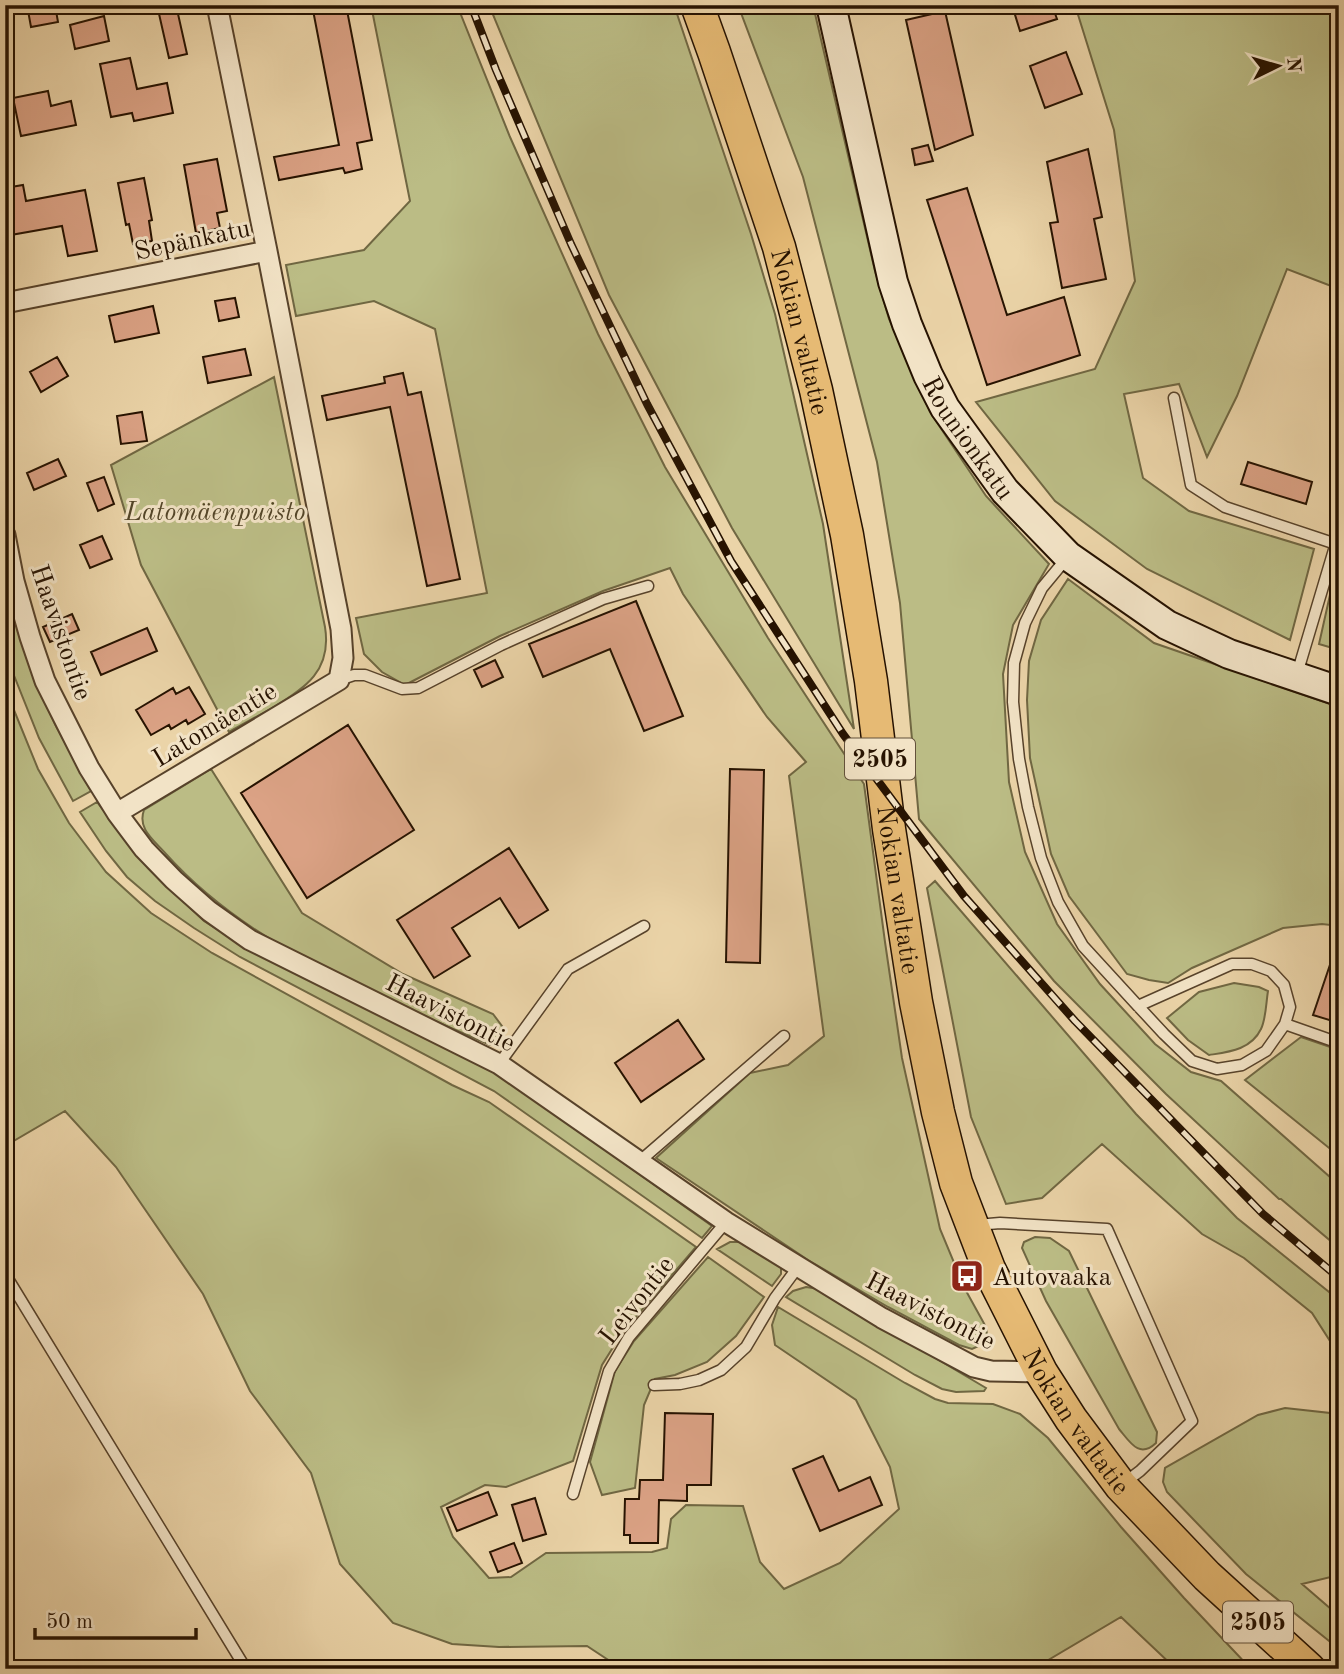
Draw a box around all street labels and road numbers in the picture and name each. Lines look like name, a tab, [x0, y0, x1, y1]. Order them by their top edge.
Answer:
street label: Sepänkatu	[132, 216, 253, 266]
street label: Nokian valtatie	[765, 246, 832, 418]
street label: Rounionkatu	[916, 373, 1018, 505]
street label: Haavistontie	[25, 562, 95, 704]
street label: Latomäentie	[148, 679, 282, 773]
road number: 2505	[845, 738, 915, 780]
street label: Nokian valtatie	[871, 804, 922, 976]
street label: Haavistontie	[381, 970, 519, 1057]
street label: Leivontie	[595, 1252, 680, 1350]
street label: Haavistontie	[861, 1268, 999, 1355]
street label: Nokian valtatie	[1016, 1345, 1133, 1501]
road number: 2505	[1223, 1602, 1293, 1642]

